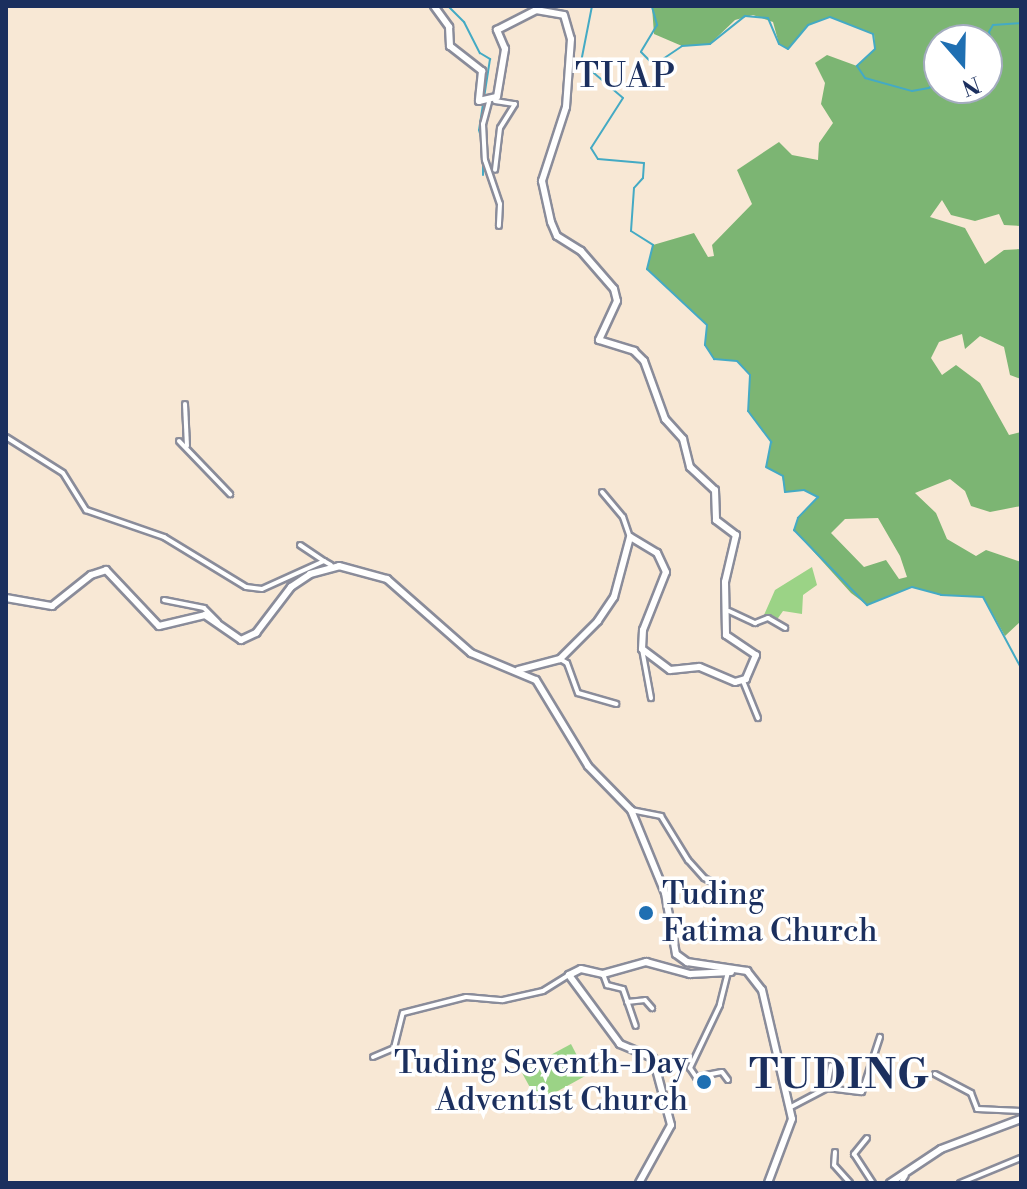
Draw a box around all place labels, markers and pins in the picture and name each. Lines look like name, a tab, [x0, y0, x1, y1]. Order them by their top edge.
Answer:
place label: Tuding Fatima Church	[662, 876, 878, 951]
marker: Tuding Fatima Church	[637, 904, 655, 922]
place label: Tuding Seventh-Day Adventist Church	[394, 1045, 688, 1120]
marker: Tuding Seventh-Day Adventist Church	[695, 1073, 713, 1091]

